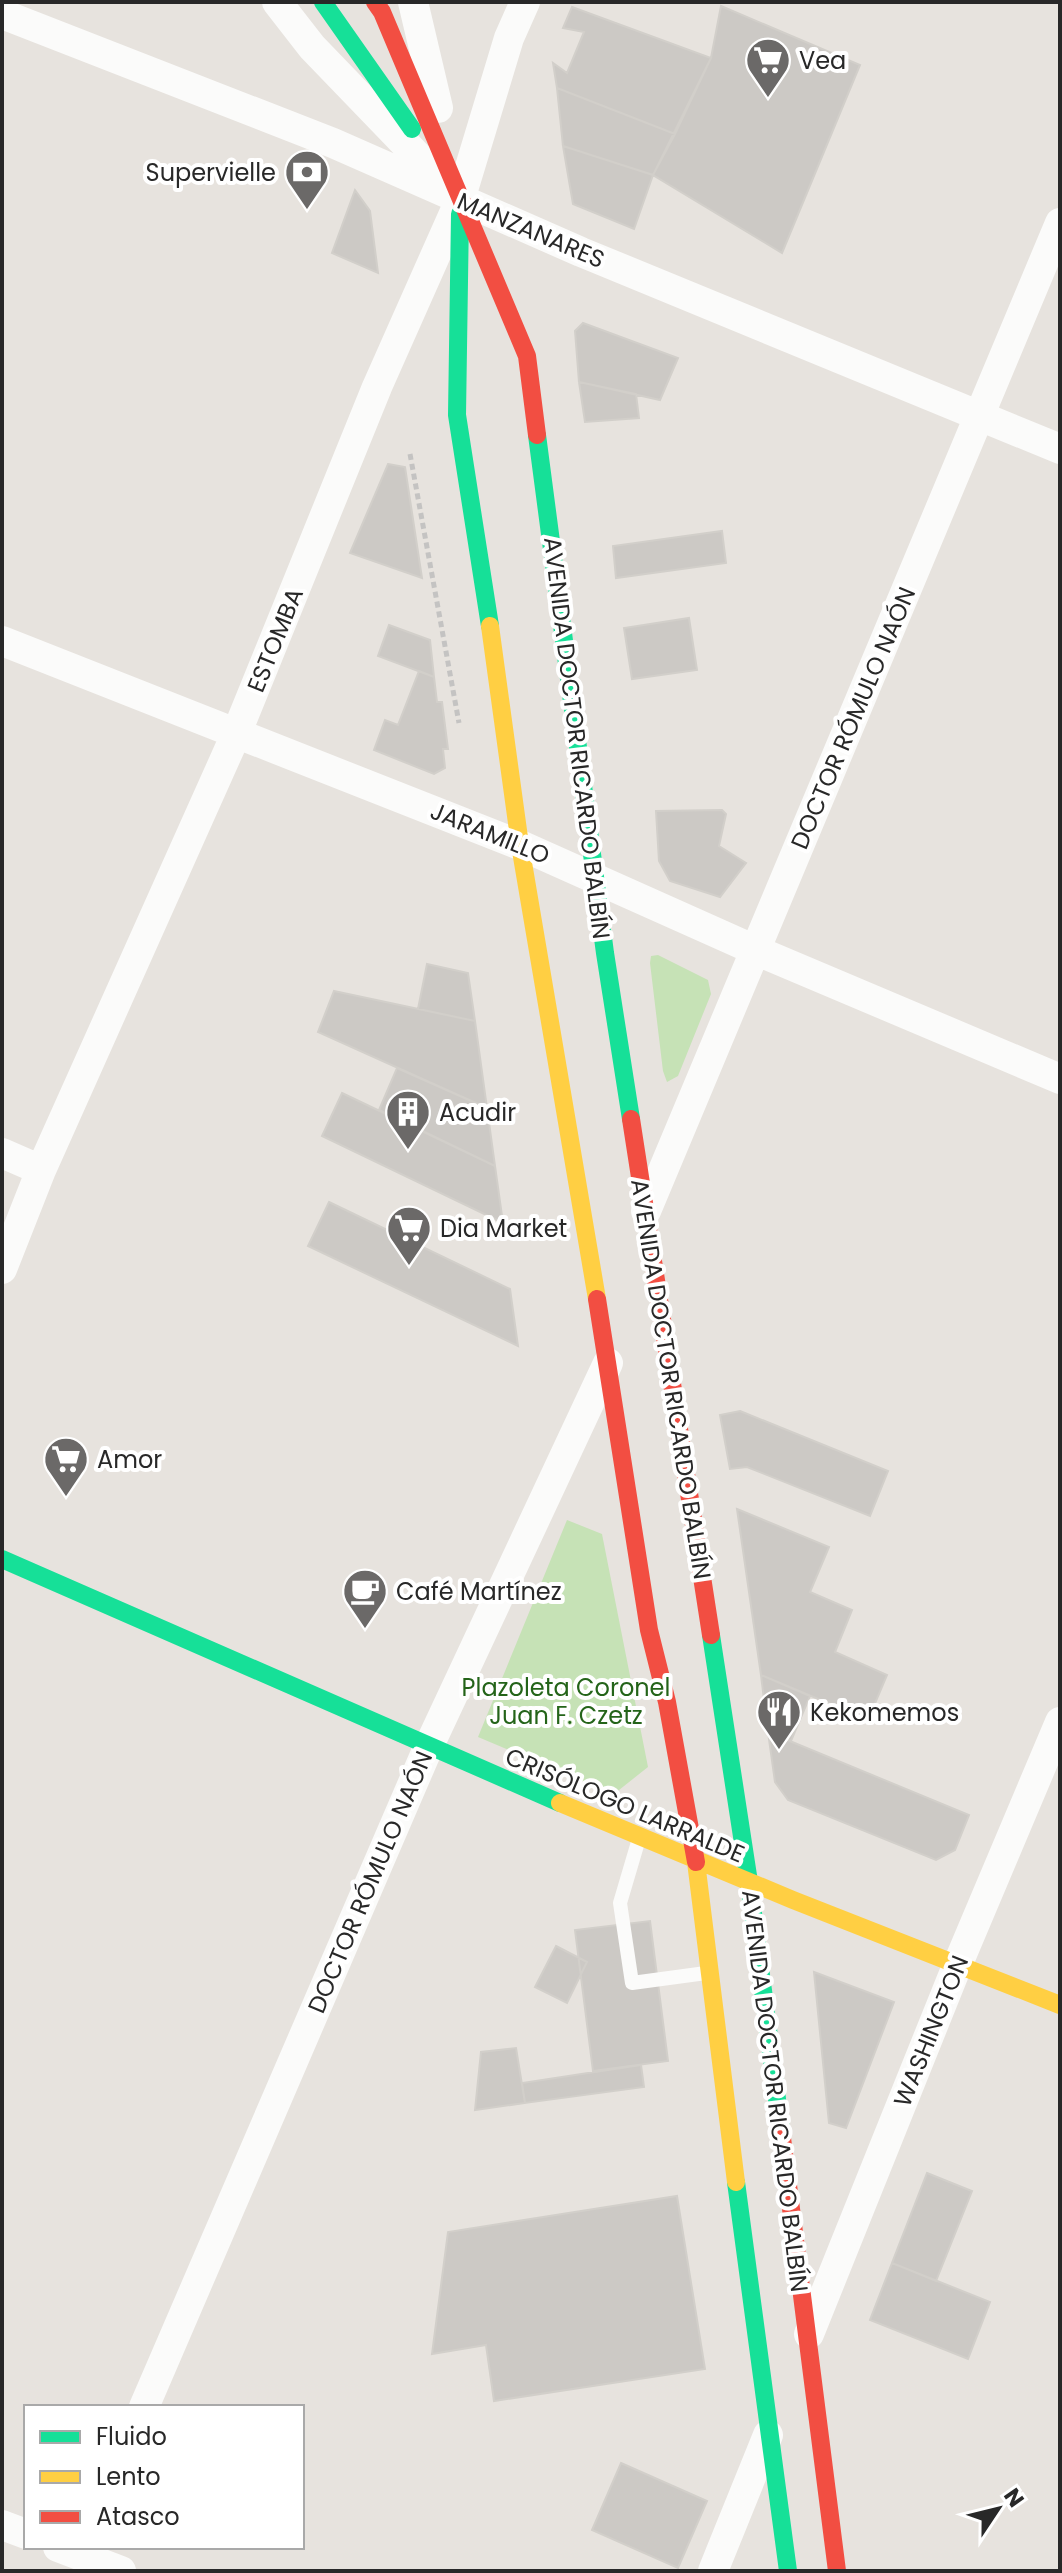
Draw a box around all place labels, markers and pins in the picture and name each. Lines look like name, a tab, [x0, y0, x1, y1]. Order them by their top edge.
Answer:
supermarket icon: Vea	[744, 36, 792, 99]
place label: Vea	[799, 44, 846, 77]
bank icon: Supervielle	[283, 148, 331, 211]
place label: Supervielle	[146, 156, 276, 189]
building icon: Acudir	[384, 1088, 432, 1151]
place label: Acudir	[439, 1096, 516, 1129]
supermarket icon: Dia Market	[385, 1204, 433, 1267]
place label: Dia Market	[440, 1212, 567, 1245]
supermarket icon: Amor	[42, 1435, 90, 1498]
place label: Amor	[97, 1443, 162, 1476]
cafe icon: Café Martínez	[341, 1567, 389, 1630]
place label: Café Martínez	[396, 1575, 562, 1608]
restaurant icon: Kekomemos	[755, 1688, 803, 1751]
place label: Kekomemos	[810, 1696, 959, 1729]

